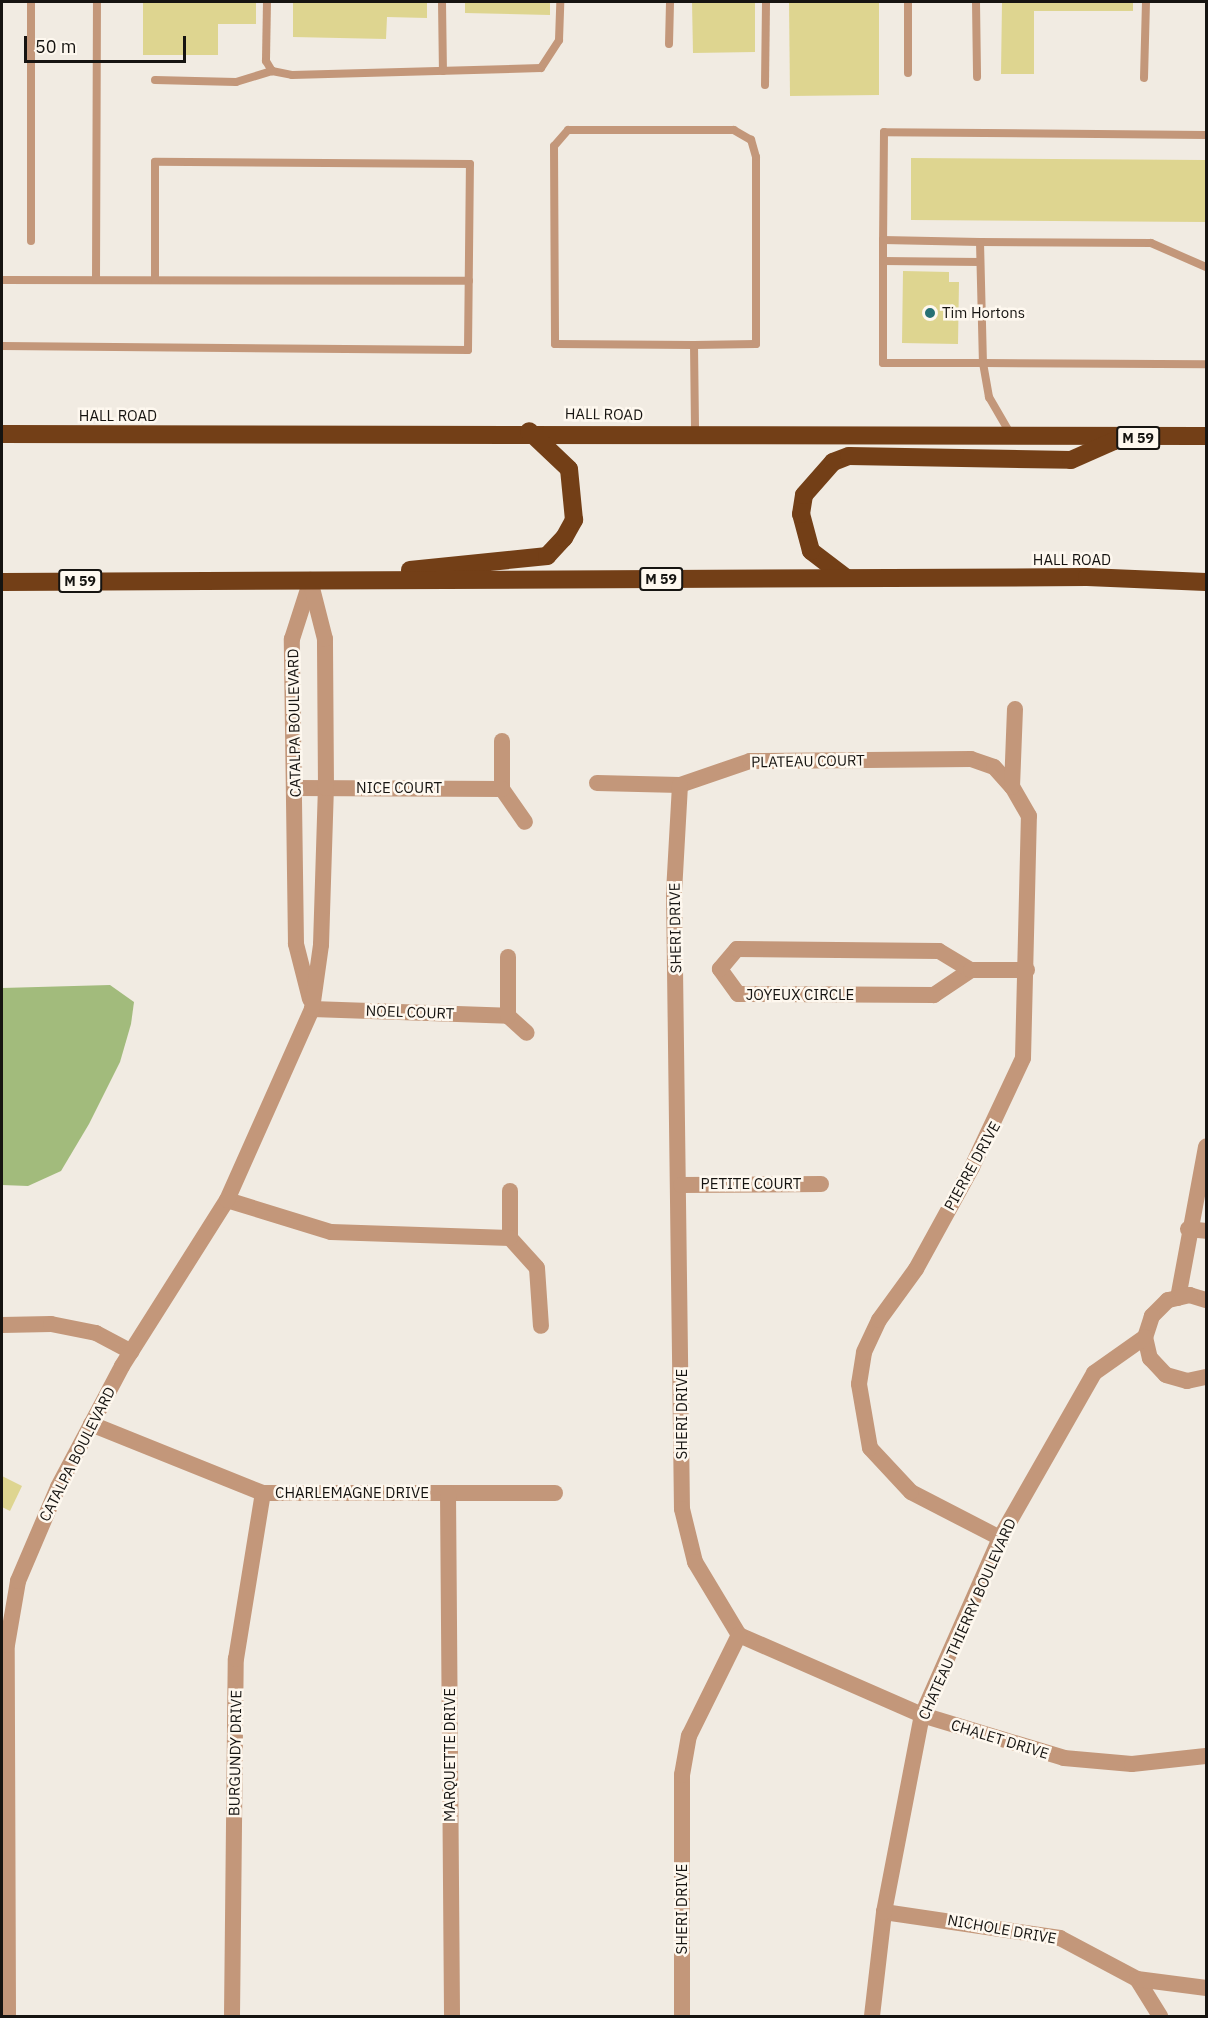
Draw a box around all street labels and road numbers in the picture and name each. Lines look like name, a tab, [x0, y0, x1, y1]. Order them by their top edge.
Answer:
street label: HALL ROAD	[565, 404, 643, 424]
street label: HALL ROAD	[79, 407, 157, 425]
road number: M 59	[1116, 427, 1160, 449]
street label: HALL ROAD	[1033, 551, 1111, 569]
road number: M 59	[638, 568, 684, 590]
road number: M 59	[58, 570, 103, 592]
street label: CATALPA BOULEVARD	[284, 648, 304, 798]
street label: PLATEAU COURT	[751, 751, 865, 771]
street label: NICE COURT	[356, 779, 442, 797]
street label: SHERI DRIVE	[665, 882, 685, 974]
street label: JOYEUX CIRCLE	[746, 986, 854, 1004]
street label: NOEL COURT	[365, 1001, 455, 1023]
street label: PIERRE DRIVE	[940, 1118, 1004, 1214]
street label: PETITE COURT	[701, 1175, 801, 1193]
street label: SHERI DRIVE	[673, 1369, 691, 1459]
street label: CATALPA BOULEVARD	[35, 1384, 119, 1524]
street label: CHARLEMAGNE DRIVE	[275, 1484, 429, 1502]
street label: CHATEAU THIERRY BOULEVARD	[914, 1516, 1020, 1722]
street label: MARQUETTE DRIVE	[441, 1688, 459, 1822]
street label: BURGUNDY DRIVE	[225, 1690, 245, 1816]
street label: CHALET DRIVE	[949, 1716, 1051, 1762]
street label: SHERI DRIVE	[673, 1864, 691, 1954]
street label: NICHOLE DRIVE	[946, 1911, 1058, 1947]

